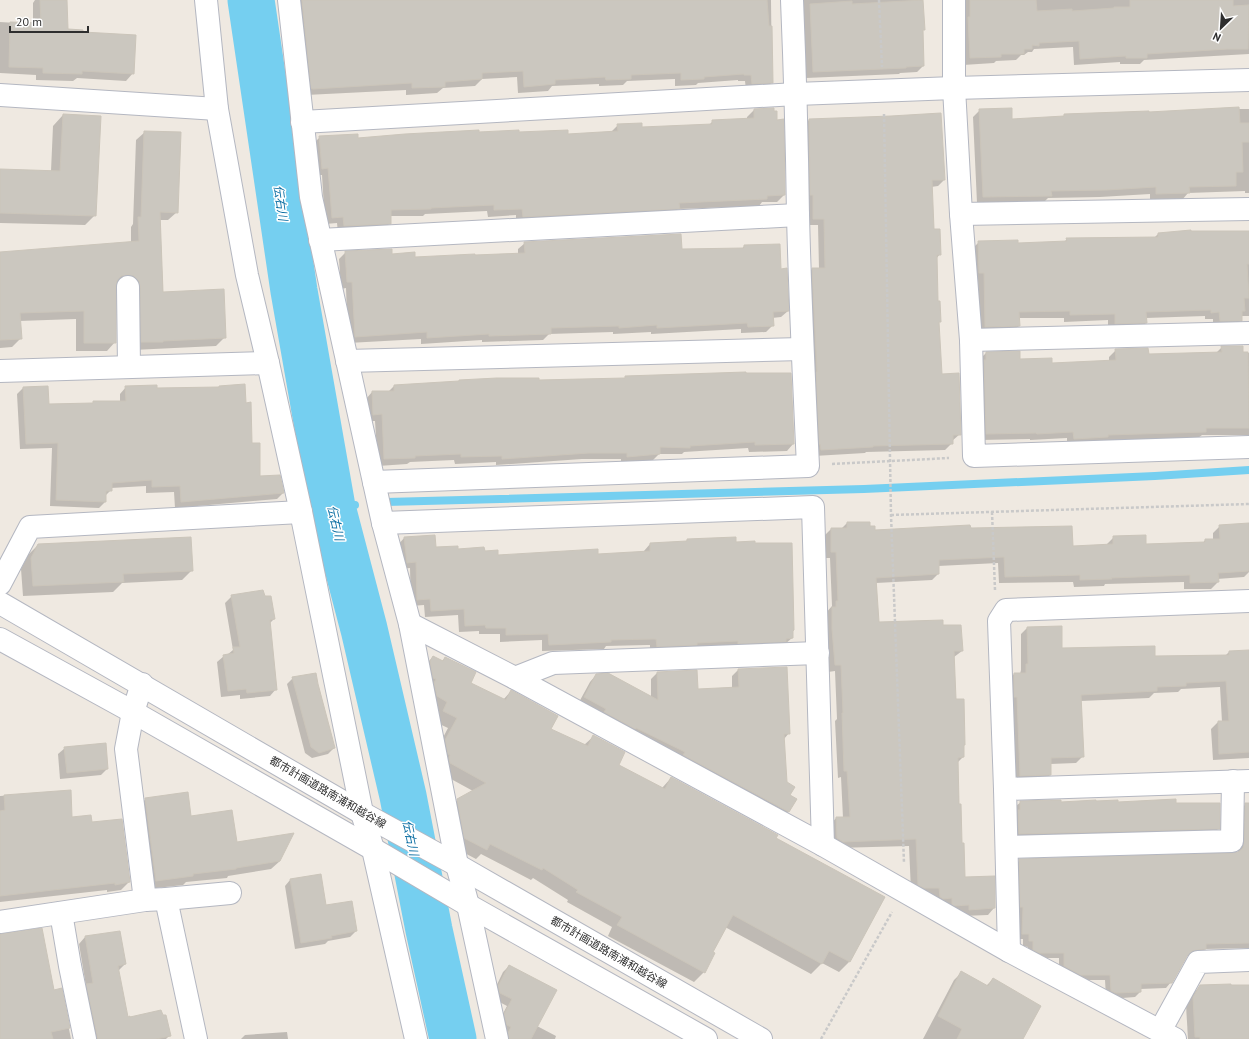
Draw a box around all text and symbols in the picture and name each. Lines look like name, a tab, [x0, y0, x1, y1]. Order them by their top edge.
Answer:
scale bar	[10, 8, 88, 34]
north arrow	[1201, 8, 1241, 48]
text: 20 m	[16, 14, 42, 29]
text: N	[1211, 29, 1223, 45]
water label: 伝右川	[271, 184, 291, 224]
water label: 伝右川	[325, 504, 348, 544]
street label: 都市計画道路南浦和越谷線	[267, 753, 389, 831]
water label: 伝右川	[400, 819, 422, 859]
street label: 都市計画道路南浦和越谷線	[548, 913, 670, 991]

